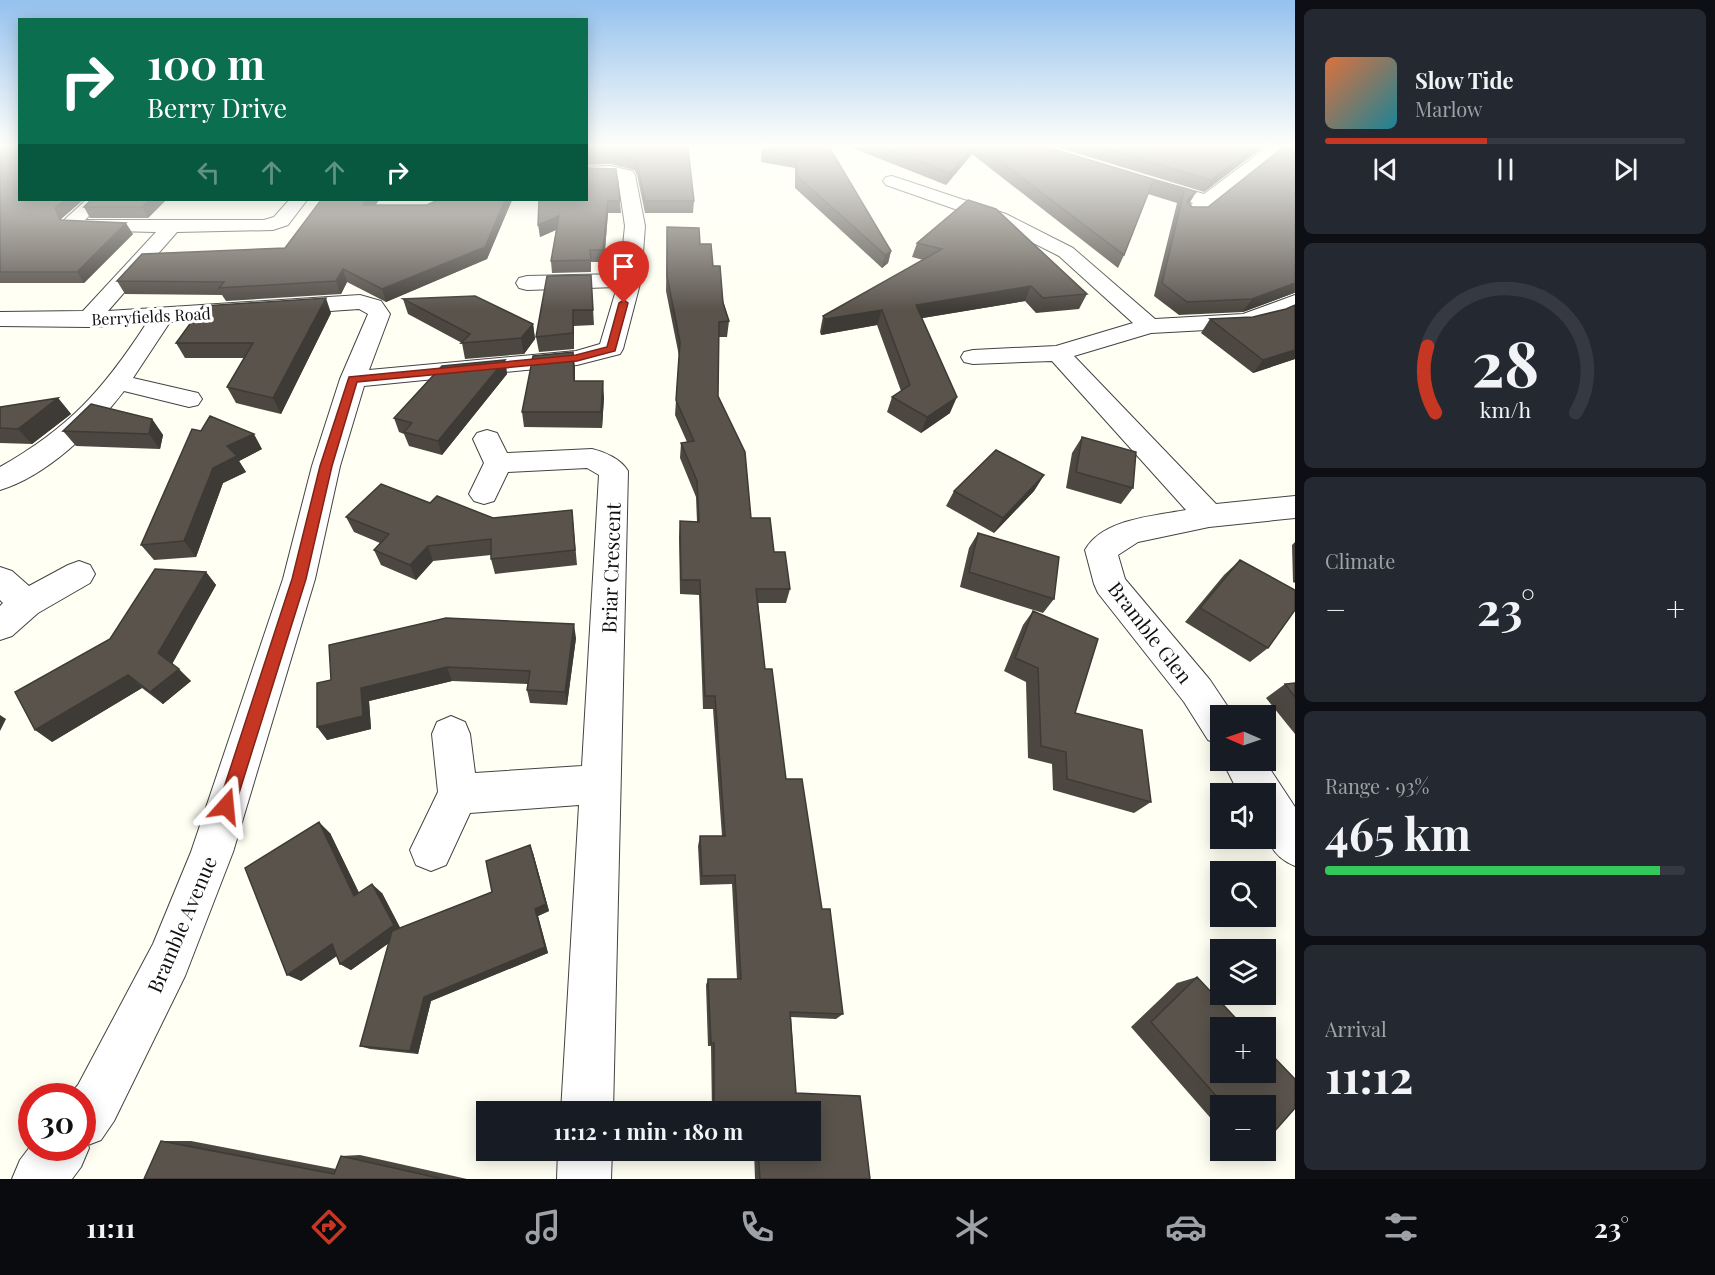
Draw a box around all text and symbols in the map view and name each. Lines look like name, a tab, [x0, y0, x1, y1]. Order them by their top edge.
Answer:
text: 100 m	[147, 35, 265, 91]
icon: right	[48, 42, 126, 120]
text: Slow Tide	[1415, 65, 1514, 95]
text: Berry Drive	[147, 89, 287, 125]
text: Marlow	[1415, 95, 1483, 122]
icon: previous	[1369, 153, 1402, 186]
icon: pause	[1489, 153, 1522, 186]
icon: next	[1609, 153, 1642, 186]
icon: left	[192, 156, 225, 189]
icon: ahead	[255, 156, 288, 189]
icon: ahead	[318, 156, 351, 189]
icon: right	[381, 156, 414, 189]
pin	[598, 241, 649, 303]
icon: arrive	[607, 250, 640, 283]
street label: Berryfields Road	[91, 302, 211, 330]
text: 28	[1471, 319, 1539, 403]
text: km/h	[1479, 395, 1531, 423]
street label: Briar Crescent	[594, 501, 626, 634]
text: Climate	[1325, 547, 1395, 574]
street label: Bramble Glen	[1103, 576, 1199, 689]
text: 23°	[1477, 577, 1535, 637]
text: −	[1325, 586, 1346, 630]
text: +	[1666, 586, 1685, 630]
north arrow	[1210, 705, 1276, 771]
map controls	[1210, 705, 1276, 1161]
text: Range · 93%	[1325, 772, 1429, 799]
position arrow	[194, 774, 258, 838]
button: sound	[1210, 783, 1276, 849]
text: 465 km	[1325, 802, 1471, 862]
street label: Bramble Avenue	[140, 852, 222, 996]
button: search	[1210, 861, 1276, 927]
button: layers	[1210, 939, 1276, 1005]
text: Arrival	[1325, 1015, 1387, 1042]
button: +	[1210, 1017, 1276, 1083]
text: 11:12	[1325, 1045, 1413, 1105]
speed limit sign: 30	[18, 1083, 96, 1161]
button: −	[1210, 1095, 1276, 1161]
text: 11:12 · 1 min · 180 m	[554, 1116, 743, 1146]
icon: directions	[308, 1206, 350, 1248]
icon: music	[522, 1206, 564, 1248]
icon: phone	[736, 1206, 778, 1248]
icon: climate	[951, 1206, 993, 1248]
icon: car	[1165, 1206, 1207, 1248]
icon: filters	[1380, 1206, 1422, 1248]
text: 11:11	[86, 1209, 135, 1245]
text: 23°	[1594, 1209, 1629, 1245]

